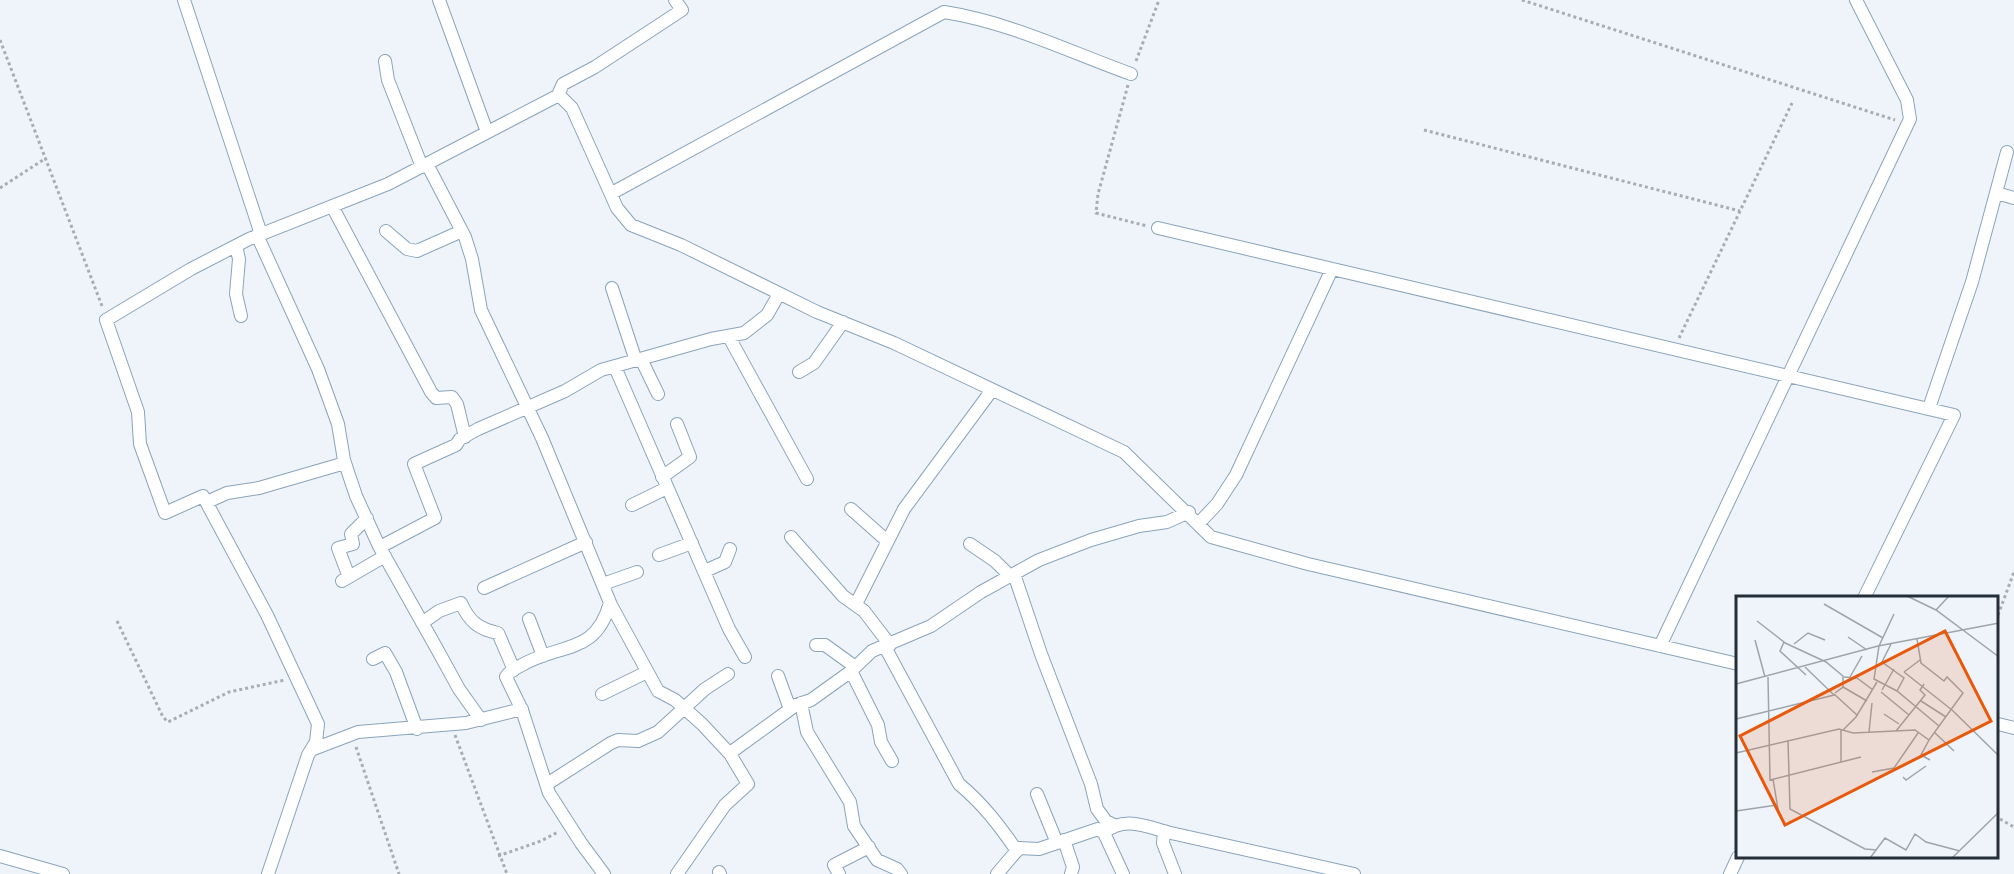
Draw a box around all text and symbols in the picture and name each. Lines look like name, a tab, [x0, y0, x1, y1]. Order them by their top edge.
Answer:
inset map	[1736, 596, 1999, 859]

